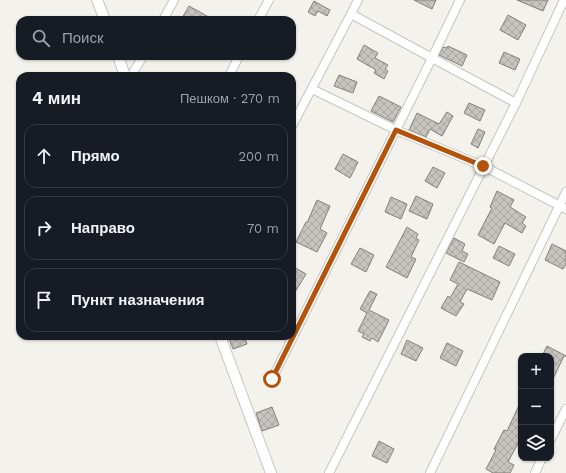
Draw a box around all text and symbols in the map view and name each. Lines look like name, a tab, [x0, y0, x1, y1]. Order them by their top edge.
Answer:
search box	[16, 16, 296, 60]
icon: search	[30, 27, 52, 49]
text: Поиск	[62, 29, 104, 47]
text: 4 мин	[32, 88, 81, 108]
text: Пешком · 270 m	[180, 91, 280, 106]
icon: ahead	[33, 145, 55, 167]
text: Прямо	[71, 147, 120, 165]
text: 200 m	[238, 149, 279, 164]
route end	[474, 157, 492, 175]
icon: right	[33, 217, 55, 239]
text: Направо	[71, 219, 135, 237]
text: 70 m	[247, 221, 279, 236]
icon: arrive	[33, 289, 55, 311]
text: Пункт назначения	[71, 291, 204, 309]
map controls	[518, 353, 554, 461]
button: +	[518, 353, 554, 389]
route start	[263, 370, 281, 388]
button: −	[518, 389, 554, 425]
button: layers	[518, 425, 554, 461]

